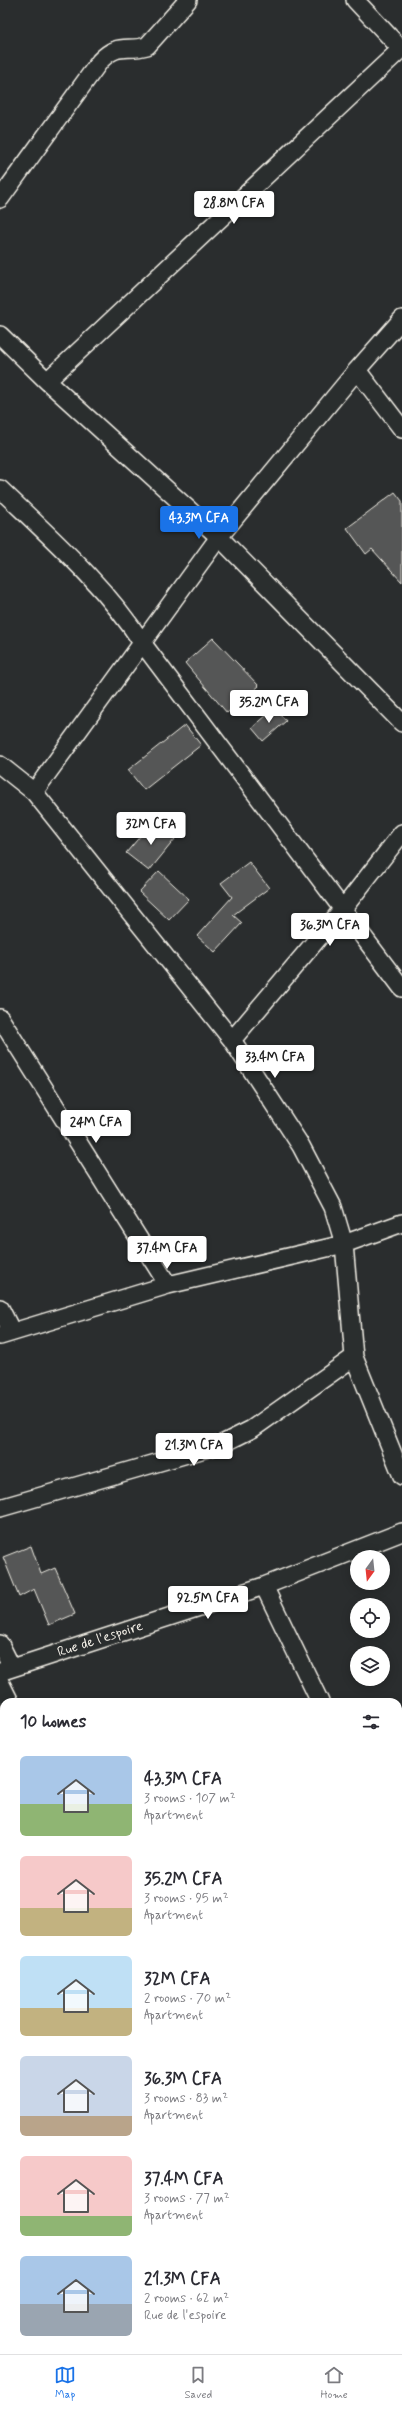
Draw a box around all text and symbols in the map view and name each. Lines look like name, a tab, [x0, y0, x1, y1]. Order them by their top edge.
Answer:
pin: 28.8M CFA	[188, 191, 280, 225]
text: 28.8M CFA	[203, 195, 265, 212]
pin: 43.3M CFA	[153, 506, 245, 540]
text: 43.3M CFA	[169, 510, 229, 527]
pin: 35.2M CFA	[223, 690, 315, 724]
text: 35.2M CFA	[239, 694, 299, 711]
pin: 32M CFA	[114, 812, 188, 846]
text: 32M CFA	[126, 816, 176, 833]
pin: 36.3M CFA	[284, 913, 376, 947]
text: 36.3M CFA	[300, 917, 360, 934]
pin: 33.4M CFA	[229, 1045, 321, 1079]
text: 33.4M CFA	[245, 1049, 305, 1066]
pin: 24M CFA	[59, 1110, 133, 1144]
text: 24M CFA	[70, 1114, 122, 1131]
pin: 37.4M CFA	[121, 1236, 213, 1270]
text: 37.4M CFA	[137, 1240, 197, 1257]
pin: 21.3M CFA	[148, 1433, 240, 1467]
text: 21.3M CFA	[165, 1437, 223, 1454]
north arrow	[350, 1550, 390, 1590]
map controls	[350, 1550, 390, 1686]
pin: 92.5M CFA	[162, 1586, 254, 1620]
text: 92.5M CFA	[177, 1590, 239, 1607]
button: locate	[350, 1598, 390, 1638]
street label: Rue de l'espoire	[55, 1617, 145, 1661]
button: layers	[350, 1646, 390, 1686]
text: 10 homes	[20, 1711, 86, 1733]
icon: filters	[360, 1711, 382, 1733]
text: 43.3M CFA	[144, 1768, 222, 1790]
icon: home	[52, 1772, 100, 1820]
text: 3 rooms · 107 m²	[144, 1790, 236, 1807]
text: Apartment	[144, 1807, 203, 1824]
text: 35.2M CFA	[144, 1868, 223, 1890]
icon: home	[52, 1872, 100, 1920]
text: 3 rooms · 95 m²	[144, 1890, 228, 1907]
text: Apartment	[144, 1907, 203, 1924]
text: 32M CFA	[144, 1968, 211, 1990]
icon: home	[52, 1972, 100, 2020]
text: 2 rooms · 70 m²	[144, 1990, 231, 2007]
text: Apartment	[144, 2007, 203, 2024]
text: 36.3M CFA	[144, 2068, 222, 2090]
icon: home	[52, 2072, 100, 2120]
text: 3 rooms · 83 m²	[144, 2090, 228, 2107]
text: Apartment	[144, 2107, 203, 2124]
text: 37.4M CFA	[144, 2168, 224, 2190]
icon: home	[52, 2172, 100, 2220]
text: 3 rooms · 77 m²	[144, 2190, 230, 2207]
text: Apartment	[144, 2207, 203, 2224]
text: 21.3M CFA	[144, 2268, 221, 2290]
icon: home	[52, 2272, 100, 2320]
text: 2 rooms · 62 m²	[144, 2290, 229, 2307]
text: Rue de l'espoire	[144, 2307, 226, 2324]
tab: Map	[54, 2364, 76, 2402]
tab: Saved	[184, 2364, 212, 2402]
tab: Home	[321, 2364, 348, 2402]

